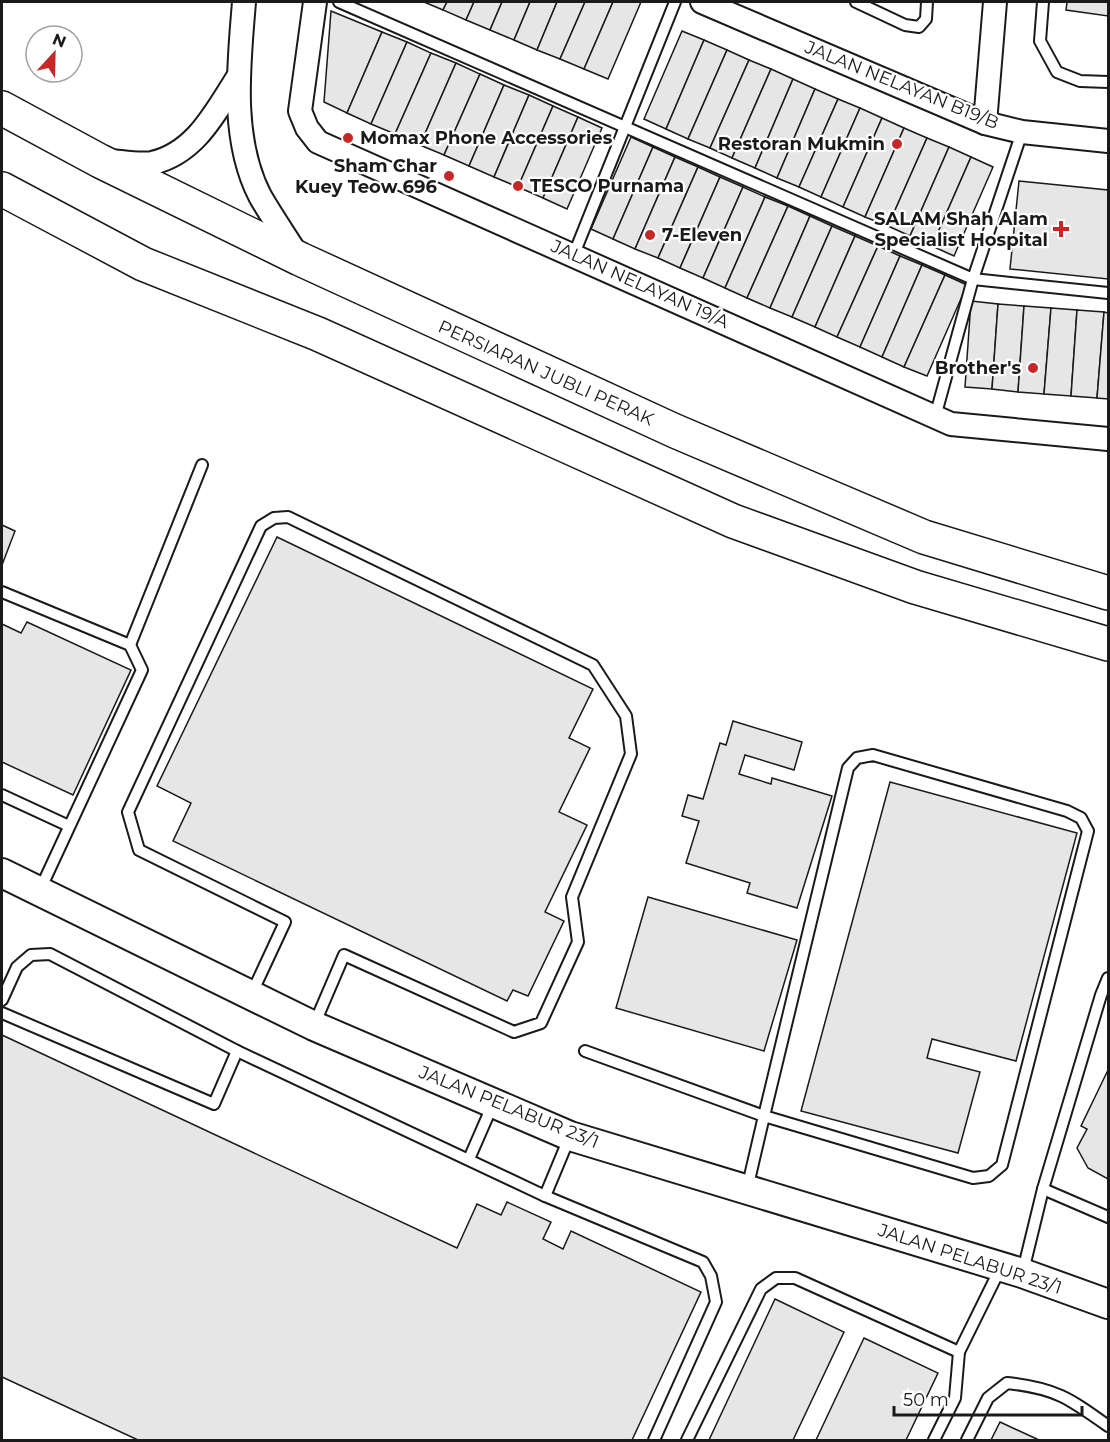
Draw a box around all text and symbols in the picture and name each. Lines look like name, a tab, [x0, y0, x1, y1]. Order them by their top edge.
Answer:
north arrow	[24, 24, 84, 84]
text: N	[50, 29, 69, 52]
street label: JALAN NELAYAN B19/B	[801, 36, 1002, 134]
place label: Momax Phone Accessories	[360, 127, 613, 149]
marker: Momax Phone Accessories	[341, 131, 355, 145]
place label: Restoran Mukmin	[718, 133, 885, 155]
marker: Restoran Mukmin	[890, 137, 904, 151]
place label: Sham Char Kuey Teow 696	[295, 155, 438, 198]
marker: Sham Char Kuey Teow 696	[442, 169, 456, 183]
place label: TESCO Purnama	[530, 175, 684, 197]
marker: TESCO Purnama	[511, 179, 525, 193]
place label: SALAM Shah Alam Specialist Hospital	[874, 208, 1048, 251]
marker: SALAM Shah Alam Specialist Hospital	[1052, 220, 1070, 238]
place label: 7-Eleven	[662, 224, 742, 246]
marker: 7-Eleven	[643, 228, 657, 242]
street label: JALAN NELAYAN 19/A	[547, 234, 732, 333]
street label: PERSIARAN JUBLI PERAK	[435, 315, 657, 431]
place label: Brother's	[935, 357, 1021, 379]
marker: Brother's	[1026, 361, 1040, 375]
street label: JALAN PELABUR 23/1	[415, 1060, 602, 1153]
street label: JALAN PELABUR 23/1	[874, 1219, 1065, 1299]
scale bar	[894, 1379, 1082, 1417]
text: 50 m	[903, 1389, 949, 1411]

